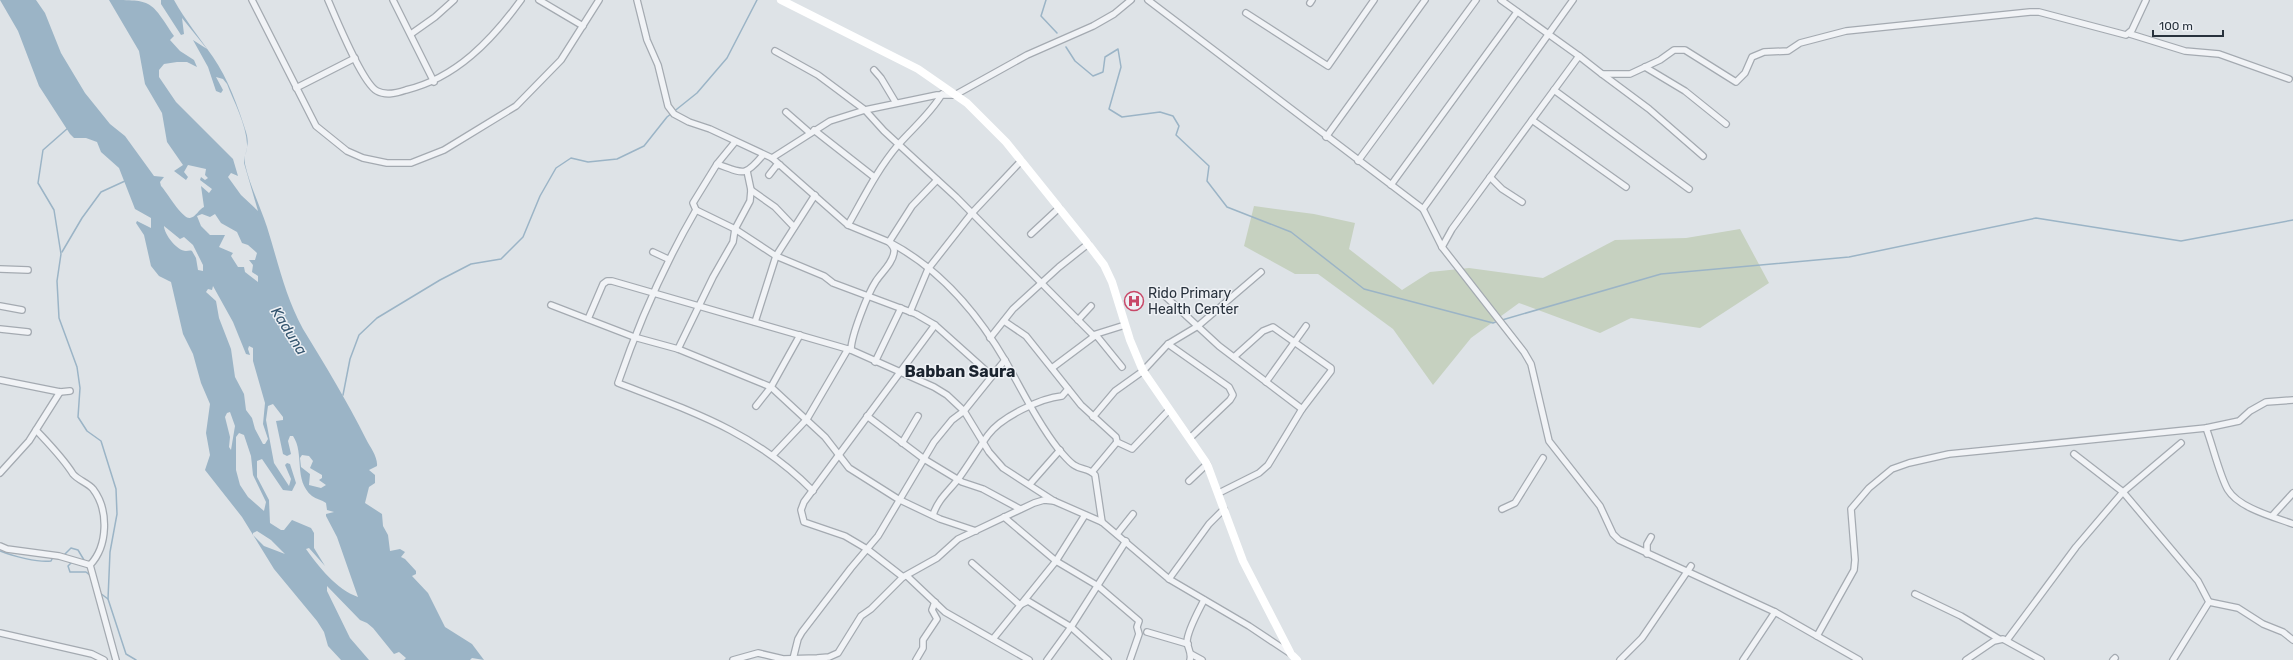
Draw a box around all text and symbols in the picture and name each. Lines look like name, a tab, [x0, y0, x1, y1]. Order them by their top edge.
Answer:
scale bar	[2153, 12, 2223, 38]
text: 100 m	[2159, 19, 2193, 33]
place label: Rido Primary Health Center	[1148, 285, 1239, 318]
hospital icon: Rido Primary Health Center	[1123, 290, 1145, 312]
water label: Kaduna	[267, 304, 311, 359]
district label: Babban Saura	[905, 362, 1015, 381]

